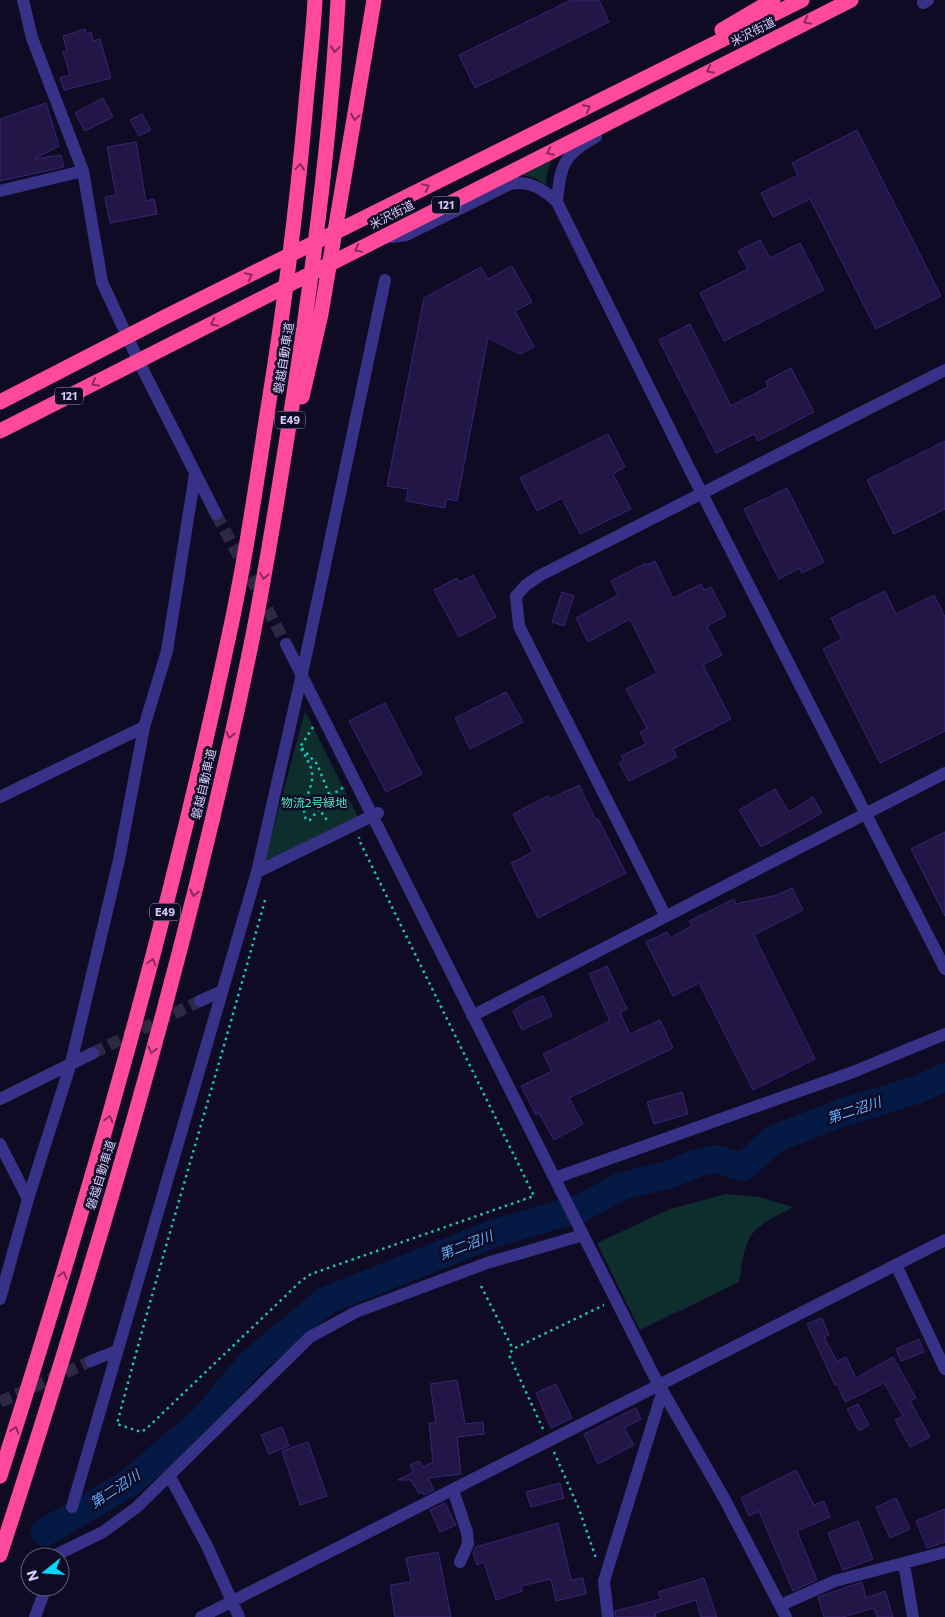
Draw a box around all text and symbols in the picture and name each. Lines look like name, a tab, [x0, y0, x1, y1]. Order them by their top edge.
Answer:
street label: 米沢街道	[728, 14, 777, 48]
one-way arrow	[803, 15, 812, 26]
one-way arrow	[330, 45, 341, 53]
one-way arrow	[707, 64, 716, 74]
one-way arrow	[582, 104, 591, 114]
one-way arrow	[350, 113, 360, 121]
one-way arrow	[546, 146, 555, 156]
one-way arrow	[294, 163, 305, 171]
one-way arrow	[421, 183, 430, 194]
road number: 121	[432, 196, 460, 214]
street label: 米沢街道	[367, 197, 416, 231]
one-way arrow	[355, 243, 364, 253]
one-way arrow	[244, 271, 253, 282]
one-way arrow	[210, 317, 219, 327]
street label: 磐越自動車道	[270, 321, 296, 395]
one-way arrow	[91, 377, 100, 387]
road number: 121	[55, 388, 83, 404]
road number: E49	[275, 412, 305, 428]
one-way arrow	[259, 571, 269, 580]
one-way arrow	[225, 730, 236, 739]
street label: 磐越自動車道	[188, 747, 218, 820]
park label: 物流2号緑地	[281, 795, 347, 809]
one-way arrow	[189, 889, 200, 898]
road number: E49	[150, 904, 180, 920]
one-way arrow	[146, 959, 156, 967]
one-way arrow	[148, 1046, 158, 1054]
water label: 第二沼川	[825, 1092, 885, 1126]
one-way arrow	[103, 1115, 113, 1123]
street label: 磐越自動車道	[83, 1138, 117, 1211]
water label: 第二沼川	[437, 1226, 497, 1263]
one-way arrow	[57, 1270, 68, 1279]
one-way arrow	[9, 1426, 19, 1435]
water label: 第二沼川	[87, 1465, 145, 1511]
north arrow	[20, 1547, 70, 1597]
text: N	[22, 1568, 42, 1583]

